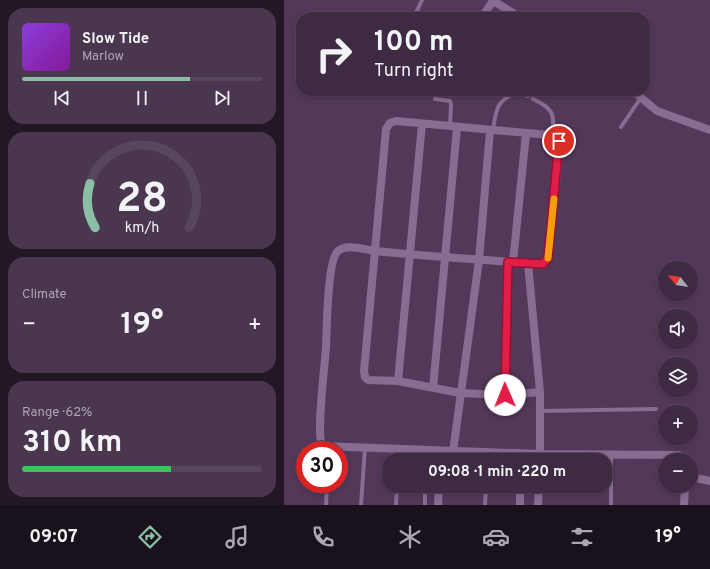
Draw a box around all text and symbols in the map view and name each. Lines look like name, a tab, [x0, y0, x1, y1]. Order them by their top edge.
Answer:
text: 100 m	[374, 25, 454, 61]
icon: right	[308, 28, 360, 80]
text: Slow Tide	[82, 30, 149, 49]
text: Marlow	[82, 49, 124, 65]
text: Turn right	[374, 60, 454, 83]
icon: previous	[51, 87, 73, 109]
icon: pause	[131, 87, 153, 109]
icon: next	[211, 87, 233, 109]
pin	[542, 124, 576, 158]
icon: arrive	[548, 130, 570, 152]
text: 28	[116, 174, 168, 227]
text: km/h	[125, 219, 159, 237]
north arrow	[658, 261, 698, 301]
map controls	[658, 261, 698, 493]
text: Climate	[22, 287, 67, 303]
text: 19°	[121, 307, 163, 344]
button: sound	[658, 309, 698, 349]
text: −	[22, 312, 36, 339]
text: +	[248, 312, 262, 339]
button: layers	[658, 357, 698, 397]
position arrow	[484, 374, 526, 416]
text: Range · 62%	[22, 405, 92, 421]
button: +	[658, 405, 698, 445]
text: 310 km	[22, 425, 122, 462]
speed limit sign: 30	[296, 441, 348, 493]
button: −	[658, 453, 698, 493]
text: 09:08 · 1 min · 220 m	[428, 463, 566, 482]
icon: directions	[136, 523, 164, 551]
icon: music	[223, 523, 251, 551]
icon: phone	[309, 523, 337, 551]
icon: climate	[396, 523, 424, 551]
icon: car	[482, 523, 510, 551]
icon: filters	[568, 523, 596, 551]
text: 09:07	[29, 526, 78, 549]
text: 19°	[655, 526, 681, 549]

